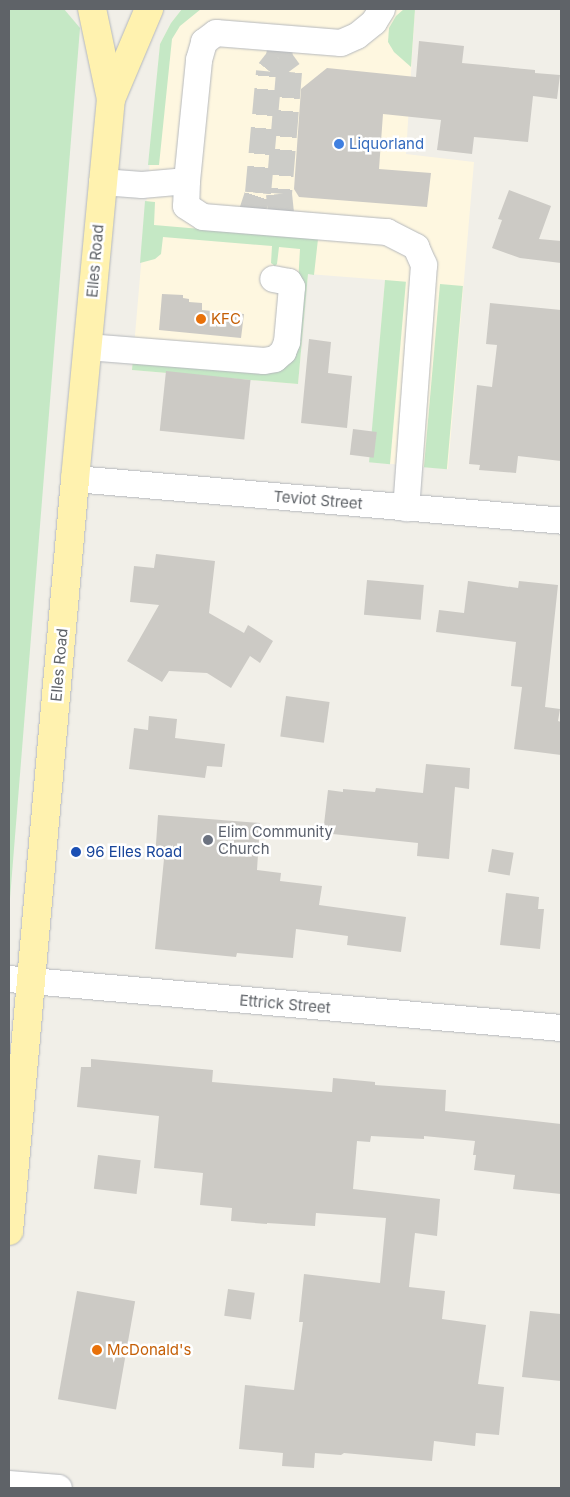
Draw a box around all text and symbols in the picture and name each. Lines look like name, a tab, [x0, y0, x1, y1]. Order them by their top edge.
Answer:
place label: Liquorland	[349, 135, 424, 153]
marker: Liquorland	[333, 138, 345, 150]
street label: Elles Road	[83, 224, 107, 298]
place label: KFC	[211, 310, 241, 328]
marker: KFC	[195, 313, 207, 325]
street label: Teviot Street	[273, 487, 363, 513]
street label: Elles Road	[47, 628, 71, 702]
place label: Elim Community Church	[218, 822, 333, 857]
marker: Elim Community Church	[202, 834, 214, 846]
place label: 96 Elles Road	[86, 843, 182, 861]
marker: 96 Elles Road	[70, 846, 82, 858]
street label: Ettrick Street	[239, 991, 331, 1017]
place label: McDonald's	[107, 1341, 191, 1359]
marker: McDonald's	[91, 1344, 103, 1356]

